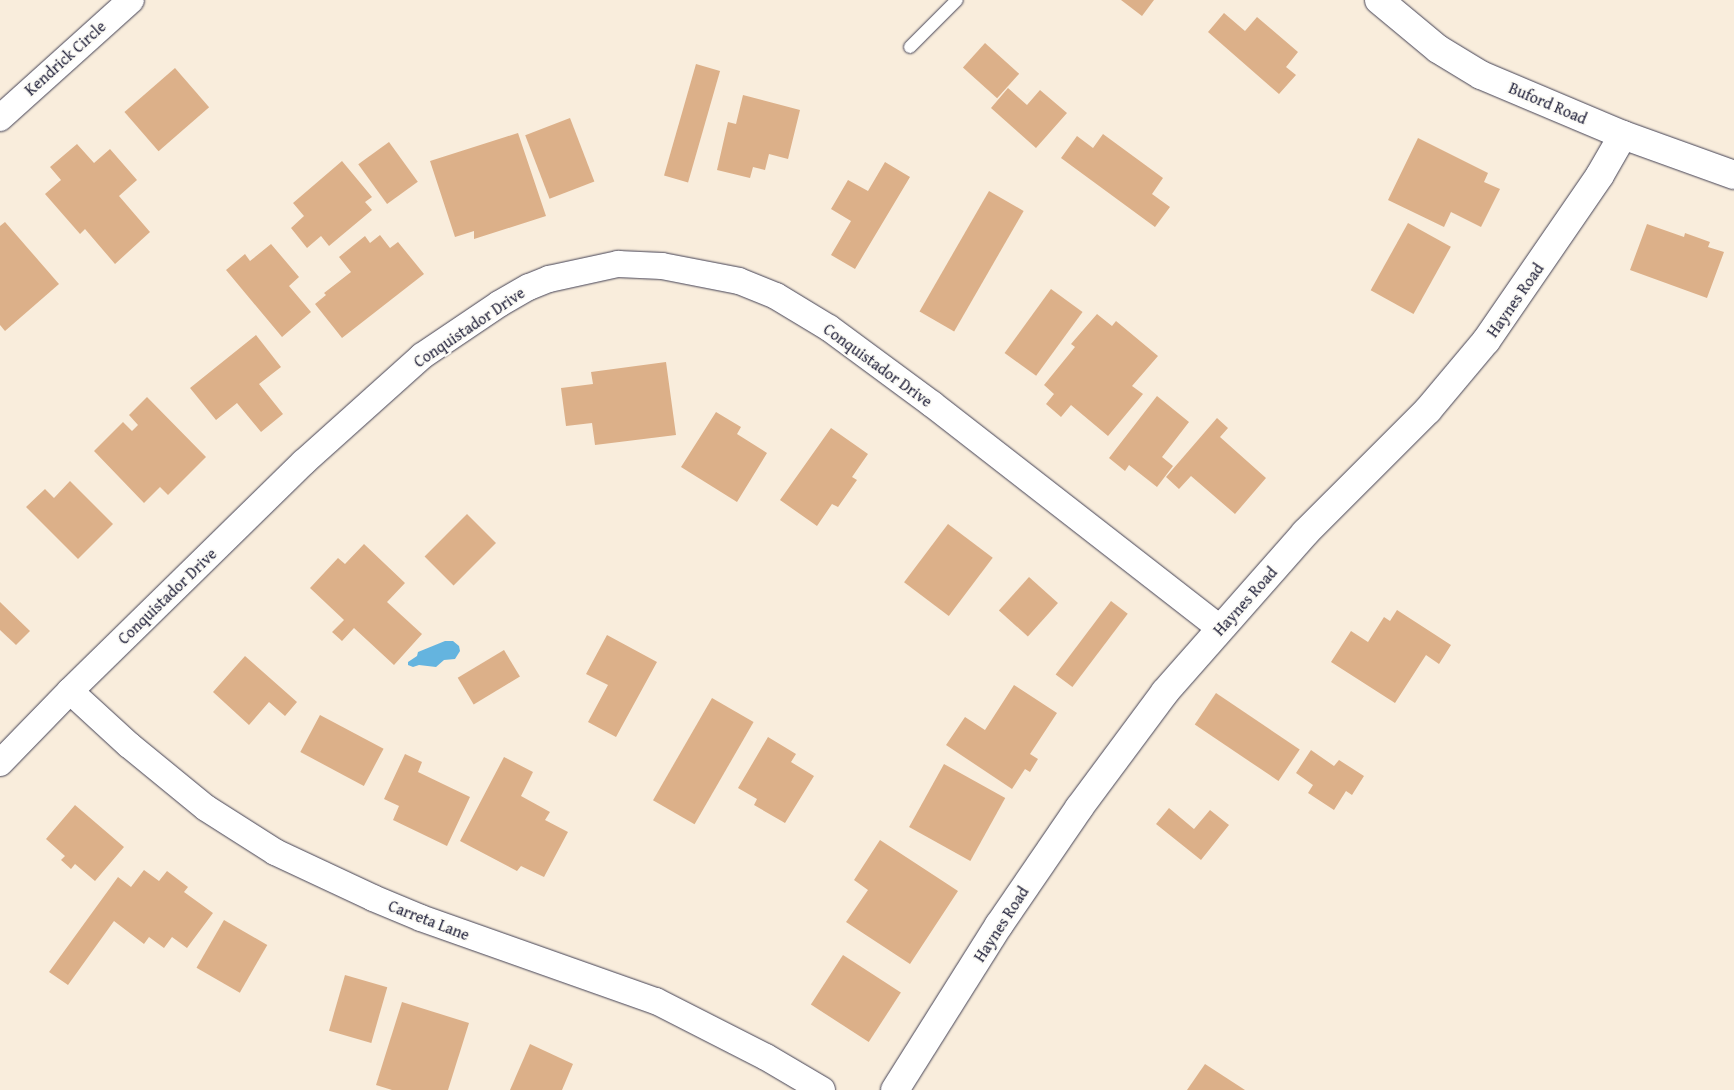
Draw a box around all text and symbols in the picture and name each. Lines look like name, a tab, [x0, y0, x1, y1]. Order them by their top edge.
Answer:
street label: Kendrick Circle	[20, 17, 110, 99]
street label: Buford Road	[1506, 78, 1590, 128]
street label: Haynes Road	[1482, 259, 1548, 341]
street label: Conquistador Drive	[410, 283, 528, 371]
street label: Conquistador Drive	[820, 319, 936, 411]
street label: Conquistador Drive	[114, 544, 220, 648]
street label: Haynes Road	[1209, 563, 1281, 639]
street label: Haynes Road	[970, 883, 1032, 965]
street label: Carreta Lane	[386, 896, 472, 944]

